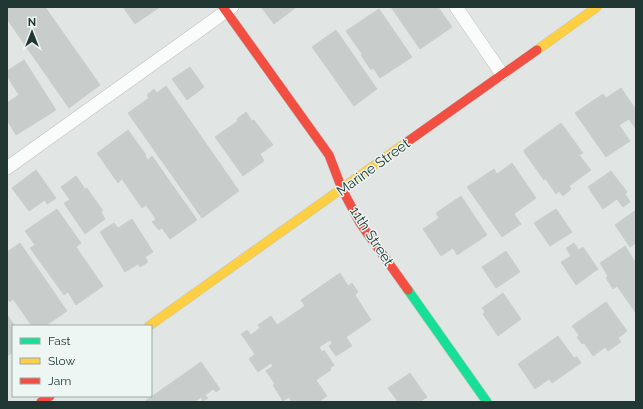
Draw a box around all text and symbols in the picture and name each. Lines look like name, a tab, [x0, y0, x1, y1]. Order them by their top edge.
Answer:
north arrow	[12, 12, 52, 52]
text: N	[28, 16, 36, 29]
street label: Marine Street	[333, 135, 413, 199]
street label: 11th Street	[347, 203, 397, 269]
legend	[12, 325, 152, 397]
text: Fast	[48, 334, 71, 348]
text: Slow	[48, 354, 75, 368]
text: Jam	[48, 374, 71, 388]

